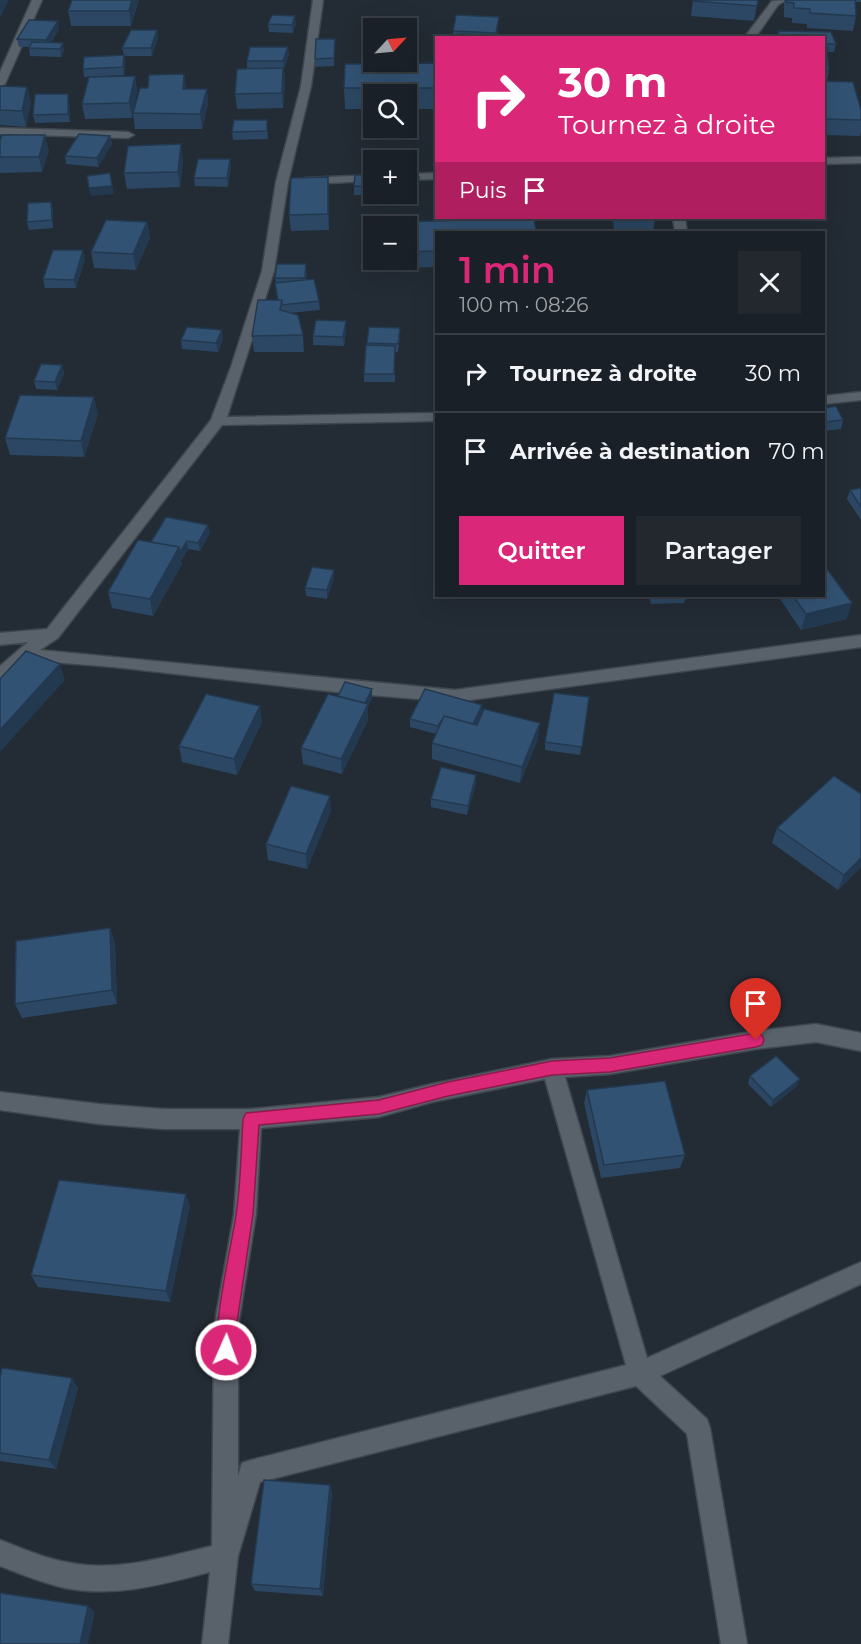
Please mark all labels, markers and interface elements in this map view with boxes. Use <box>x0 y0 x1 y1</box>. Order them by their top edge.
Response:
north arrow <box>363 18 417 72</box>
map controls <box>363 18 417 270</box>
text: 30 m <box>558 56 667 108</box>
icon: right <box>459 60 537 138</box>
button: search <box>363 84 417 138</box>
text: Tournez à droite <box>558 108 776 141</box>
button: + <box>363 150 417 204</box>
icon: arrive <box>518 174 551 207</box>
text: Puis <box>459 177 506 204</box>
button: − <box>363 216 417 270</box>
text: 1 min <box>459 248 556 292</box>
button: close <box>738 251 801 314</box>
text: 100 m · 08:26 <box>459 293 588 317</box>
icon: right <box>459 357 492 390</box>
text: Tournez à droite <box>510 360 697 387</box>
text: 30 m <box>745 360 801 387</box>
icon: arrive <box>459 435 492 468</box>
text: Arrivée à destination <box>510 438 750 465</box>
text: 70 m <box>768 438 825 465</box>
button: Quitter <box>459 516 624 585</box>
button: Partager <box>636 516 801 585</box>
pin <box>730 978 781 1040</box>
icon: arrive <box>739 987 772 1020</box>
position arrow <box>194 1318 258 1382</box>

